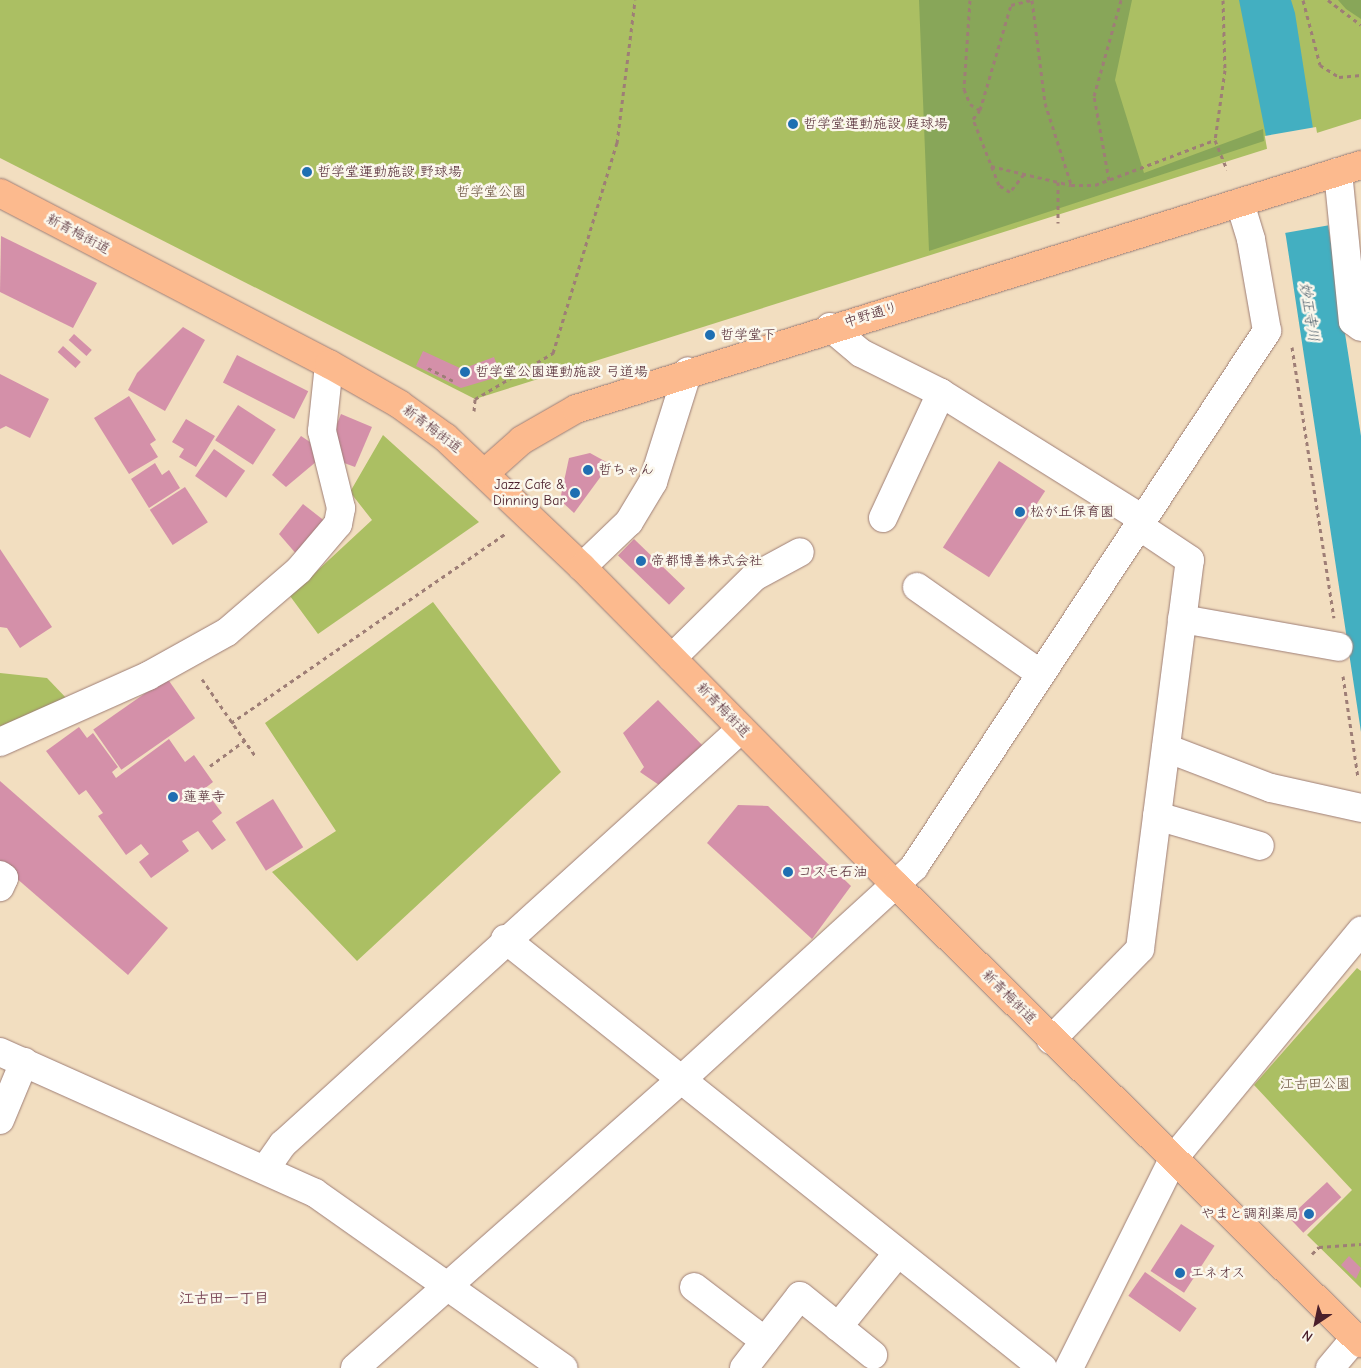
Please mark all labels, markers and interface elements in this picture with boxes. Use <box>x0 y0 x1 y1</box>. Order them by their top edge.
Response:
place label: 哲学堂運動施設 庭球場 <box>803 116 948 132</box>
marker: 哲学堂運動施設 庭球場 <box>787 118 799 130</box>
place label: 哲学堂運動施設 野球場 <box>317 164 462 180</box>
marker: 哲学堂運動施設 野球場 <box>301 166 313 178</box>
park label: 哲学堂公園 <box>456 184 526 200</box>
street label: 新青梅街道 <box>43 210 113 258</box>
water label: 妙正寺川 <box>1295 281 1323 343</box>
street label: 中野通り <box>842 299 900 331</box>
place label: 哲学堂下 <box>720 327 776 343</box>
marker: 哲学堂下 <box>704 329 716 341</box>
place label: 哲学堂公園運動施設 弓道場 <box>475 364 648 380</box>
marker: 哲学堂公園運動施設 弓道場 <box>459 366 471 378</box>
street label: 新青梅街道 <box>399 401 465 457</box>
place label: 哲ちゃん <box>598 462 654 478</box>
marker: 哲ちゃん <box>582 464 594 476</box>
place label: Jazz Cafe & Dinning Bar <box>493 477 565 510</box>
marker: Jazz Cafe & Dinning Bar <box>569 487 581 499</box>
place label: 松が丘保育園 <box>1030 504 1114 520</box>
marker: 松が丘保育園 <box>1014 506 1026 518</box>
place label: 帝都博善株式会社 <box>651 553 763 569</box>
marker: 帝都博善株式会社 <box>635 555 647 567</box>
street label: 新青梅街道 <box>693 679 753 741</box>
place label: 蓮華寺 <box>183 789 225 805</box>
marker: 蓮華寺 <box>167 791 179 803</box>
place label: コスモ石油 <box>798 864 868 880</box>
marker: コスモ石油 <box>782 866 794 878</box>
street label: 新青梅街道 <box>978 966 1040 1028</box>
park label: 江古田公園 <box>1280 1076 1350 1092</box>
place label: やまと調剤薬局 <box>1201 1206 1299 1222</box>
marker: やまと調剤薬局 <box>1303 1208 1315 1220</box>
place label: エネオス <box>1190 1265 1246 1281</box>
marker: エネオス <box>1174 1267 1186 1279</box>
district label: 江古田一丁目 <box>179 1290 269 1308</box>
north arrow <box>1291 1298 1341 1348</box>
text: N <box>1299 1326 1316 1345</box>

